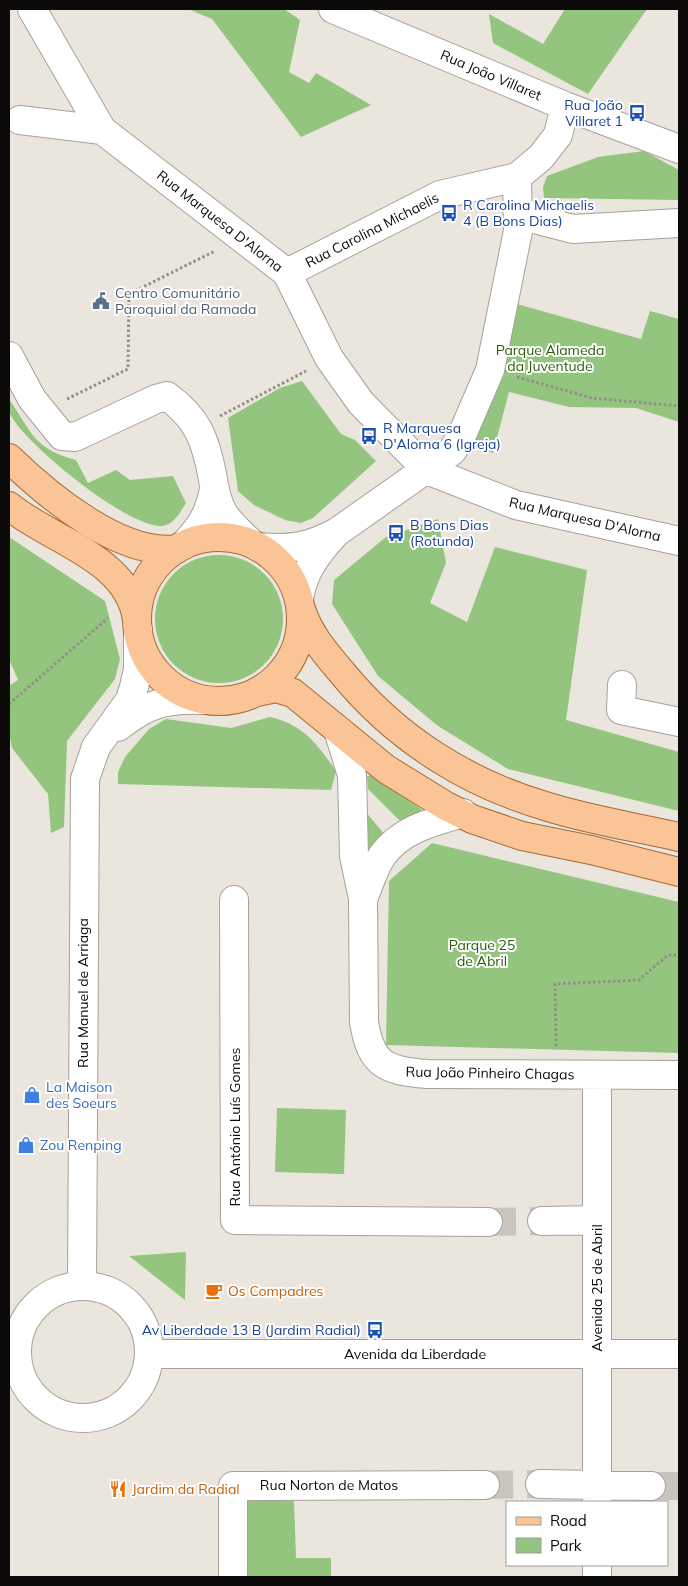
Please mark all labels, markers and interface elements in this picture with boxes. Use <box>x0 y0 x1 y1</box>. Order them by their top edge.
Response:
street label: Rua João Villaret <box>438 46 544 104</box>
place label: Rua João Villaret 1 <box>564 96 623 130</box>
bus stop icon: Rua João Villaret 1 <box>627 103 647 123</box>
street label: Rua Marquesa D'Alorna <box>153 166 287 276</box>
street label: Rua Carolina Michaelis <box>302 188 442 272</box>
place label: R Carolina Michaelis 4 (B Bons Dias) <box>463 196 594 230</box>
bus stop icon: R Carolina Michaelis 4 (B Bons Dias) <box>439 203 459 223</box>
place label: Centro Comunitário Paroquial da Ramada <box>115 284 256 318</box>
public building icon: Centro Comunitário Paroquial da Ramada <box>91 291 111 311</box>
park label: Parque Alameda da Juventude <box>496 341 604 375</box>
place label: R Marquesa D'Alorna 6 (Igreja) <box>383 419 501 453</box>
bus stop icon: R Marquesa D'Alorna 6 (Igreja) <box>359 426 379 446</box>
street label: Rua Marquesa D'Alorna <box>507 493 663 545</box>
place label: B Bons Dias (Rotunda) <box>410 516 489 550</box>
bus stop icon: B Bons Dias (Rotunda) <box>386 523 406 543</box>
street label: Rua Manuel de Arriaga <box>74 918 92 1068</box>
park label: Parque 25 de Abril <box>449 936 515 970</box>
street label: Rua António Luís Gomes <box>226 1047 244 1206</box>
street label: Rua João Pinheiro Chagas <box>405 1063 575 1083</box>
place label: La Maison des Soeurs <box>46 1078 117 1112</box>
shop icon: La Maison des Soeurs <box>22 1085 42 1105</box>
shop icon: Zou Renping <box>16 1135 36 1155</box>
place label: Zou Renping <box>40 1136 122 1154</box>
street label: Avenida 25 de Abril <box>588 1224 606 1352</box>
cafe icon: Os Compadres <box>204 1281 224 1301</box>
place label: Os Compadres <box>228 1282 324 1300</box>
bus stop icon: Av Liberdade 13 B (Jardim Radial) <box>365 1320 385 1340</box>
place label: Av Liberdade 13 B (Jardim Radial) <box>142 1321 361 1339</box>
street label: Avenida da Liberdade <box>344 1345 486 1363</box>
street label: Rua Norton de Matos <box>260 1476 398 1494</box>
restaurant icon: Jardim da Radial <box>108 1479 128 1499</box>
place label: Jardim da Radial <box>132 1480 240 1498</box>
legend <box>506 1501 668 1566</box>
text: Road <box>550 1511 587 1530</box>
text: Park <box>550 1536 582 1555</box>

